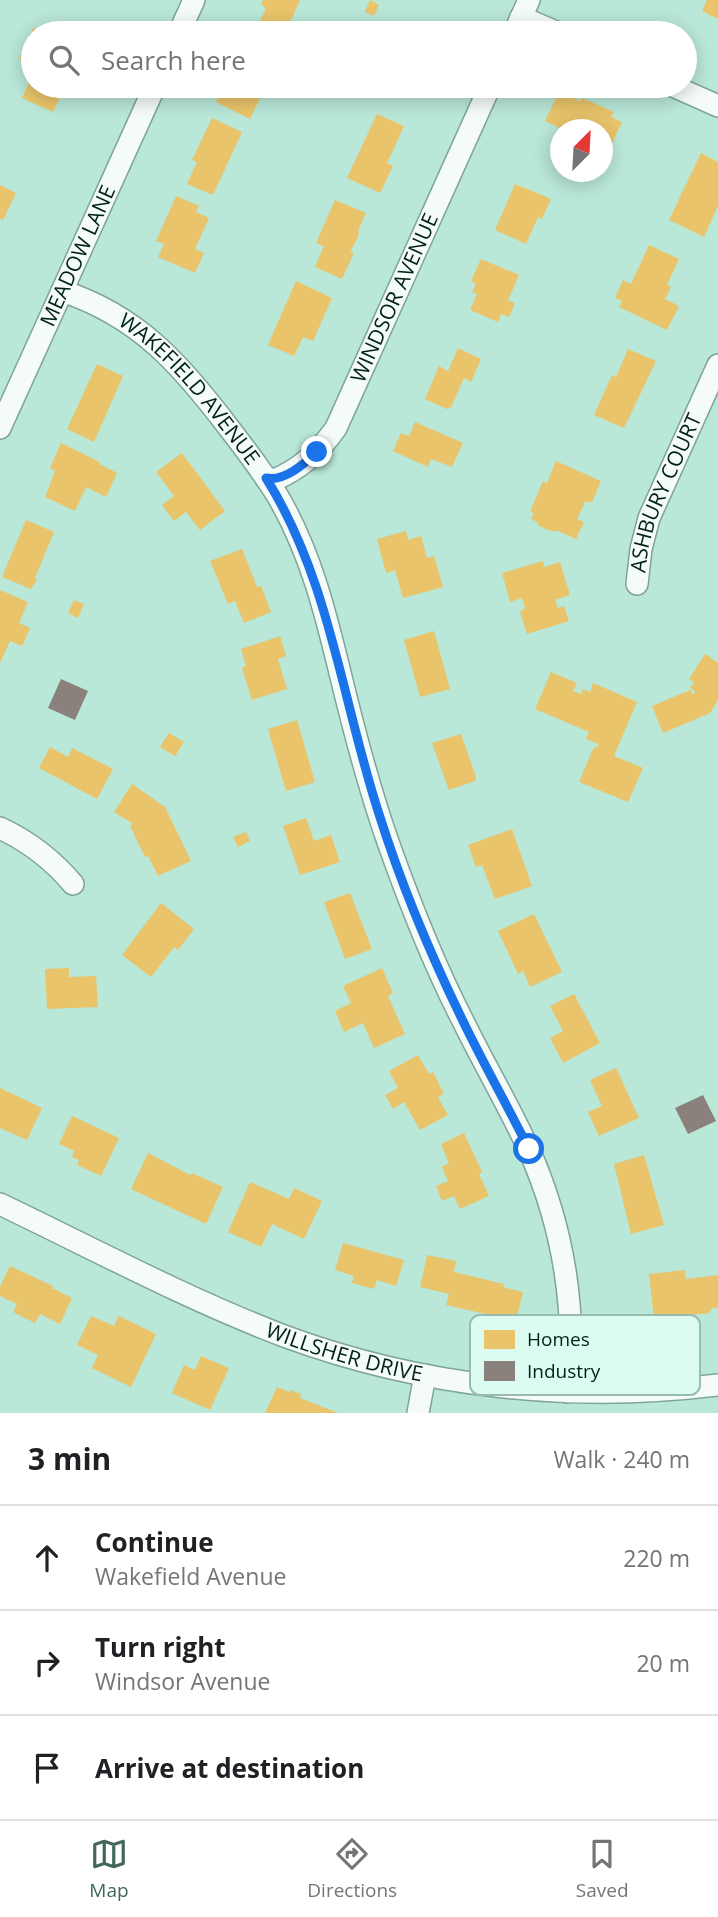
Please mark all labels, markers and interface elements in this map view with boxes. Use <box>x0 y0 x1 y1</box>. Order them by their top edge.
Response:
search box <box>21 21 697 98</box>
icon: search <box>45 41 83 79</box>
text: Search here <box>101 42 246 78</box>
north arrow <box>550 119 613 182</box>
street label: MEADOW LANE <box>33 180 121 330</box>
street label: WINDSOR AVENUE <box>343 208 444 387</box>
street label: WAKEFIELD AVENUE <box>114 306 267 470</box>
street label: ASHBURY COURT <box>623 408 708 574</box>
route end <box>301 436 332 467</box>
route start <box>513 1133 544 1164</box>
street label: WILLSHER DRIVE <box>262 1315 426 1388</box>
legend <box>470 1315 700 1395</box>
text: Homes <box>527 1326 590 1352</box>
text: Industry <box>527 1358 601 1384</box>
text: 3 min <box>28 1438 111 1479</box>
text: Walk · 240 m <box>553 1443 690 1475</box>
text: Continue <box>95 1524 214 1560</box>
icon: ahead <box>28 1539 66 1577</box>
text: 220 m <box>623 1542 690 1574</box>
text: Wakefield Avenue <box>95 1560 286 1592</box>
text: Turn right <box>95 1629 226 1665</box>
icon: right <box>28 1644 66 1682</box>
text: 20 m <box>636 1647 690 1679</box>
text: Windsor Avenue <box>95 1665 270 1697</box>
icon: arrive <box>28 1749 66 1787</box>
text: Arrive at destination <box>95 1750 364 1786</box>
tab: Map <box>89 1835 129 1903</box>
tab: Directions <box>307 1835 397 1903</box>
tab: Saved <box>576 1835 629 1903</box>

